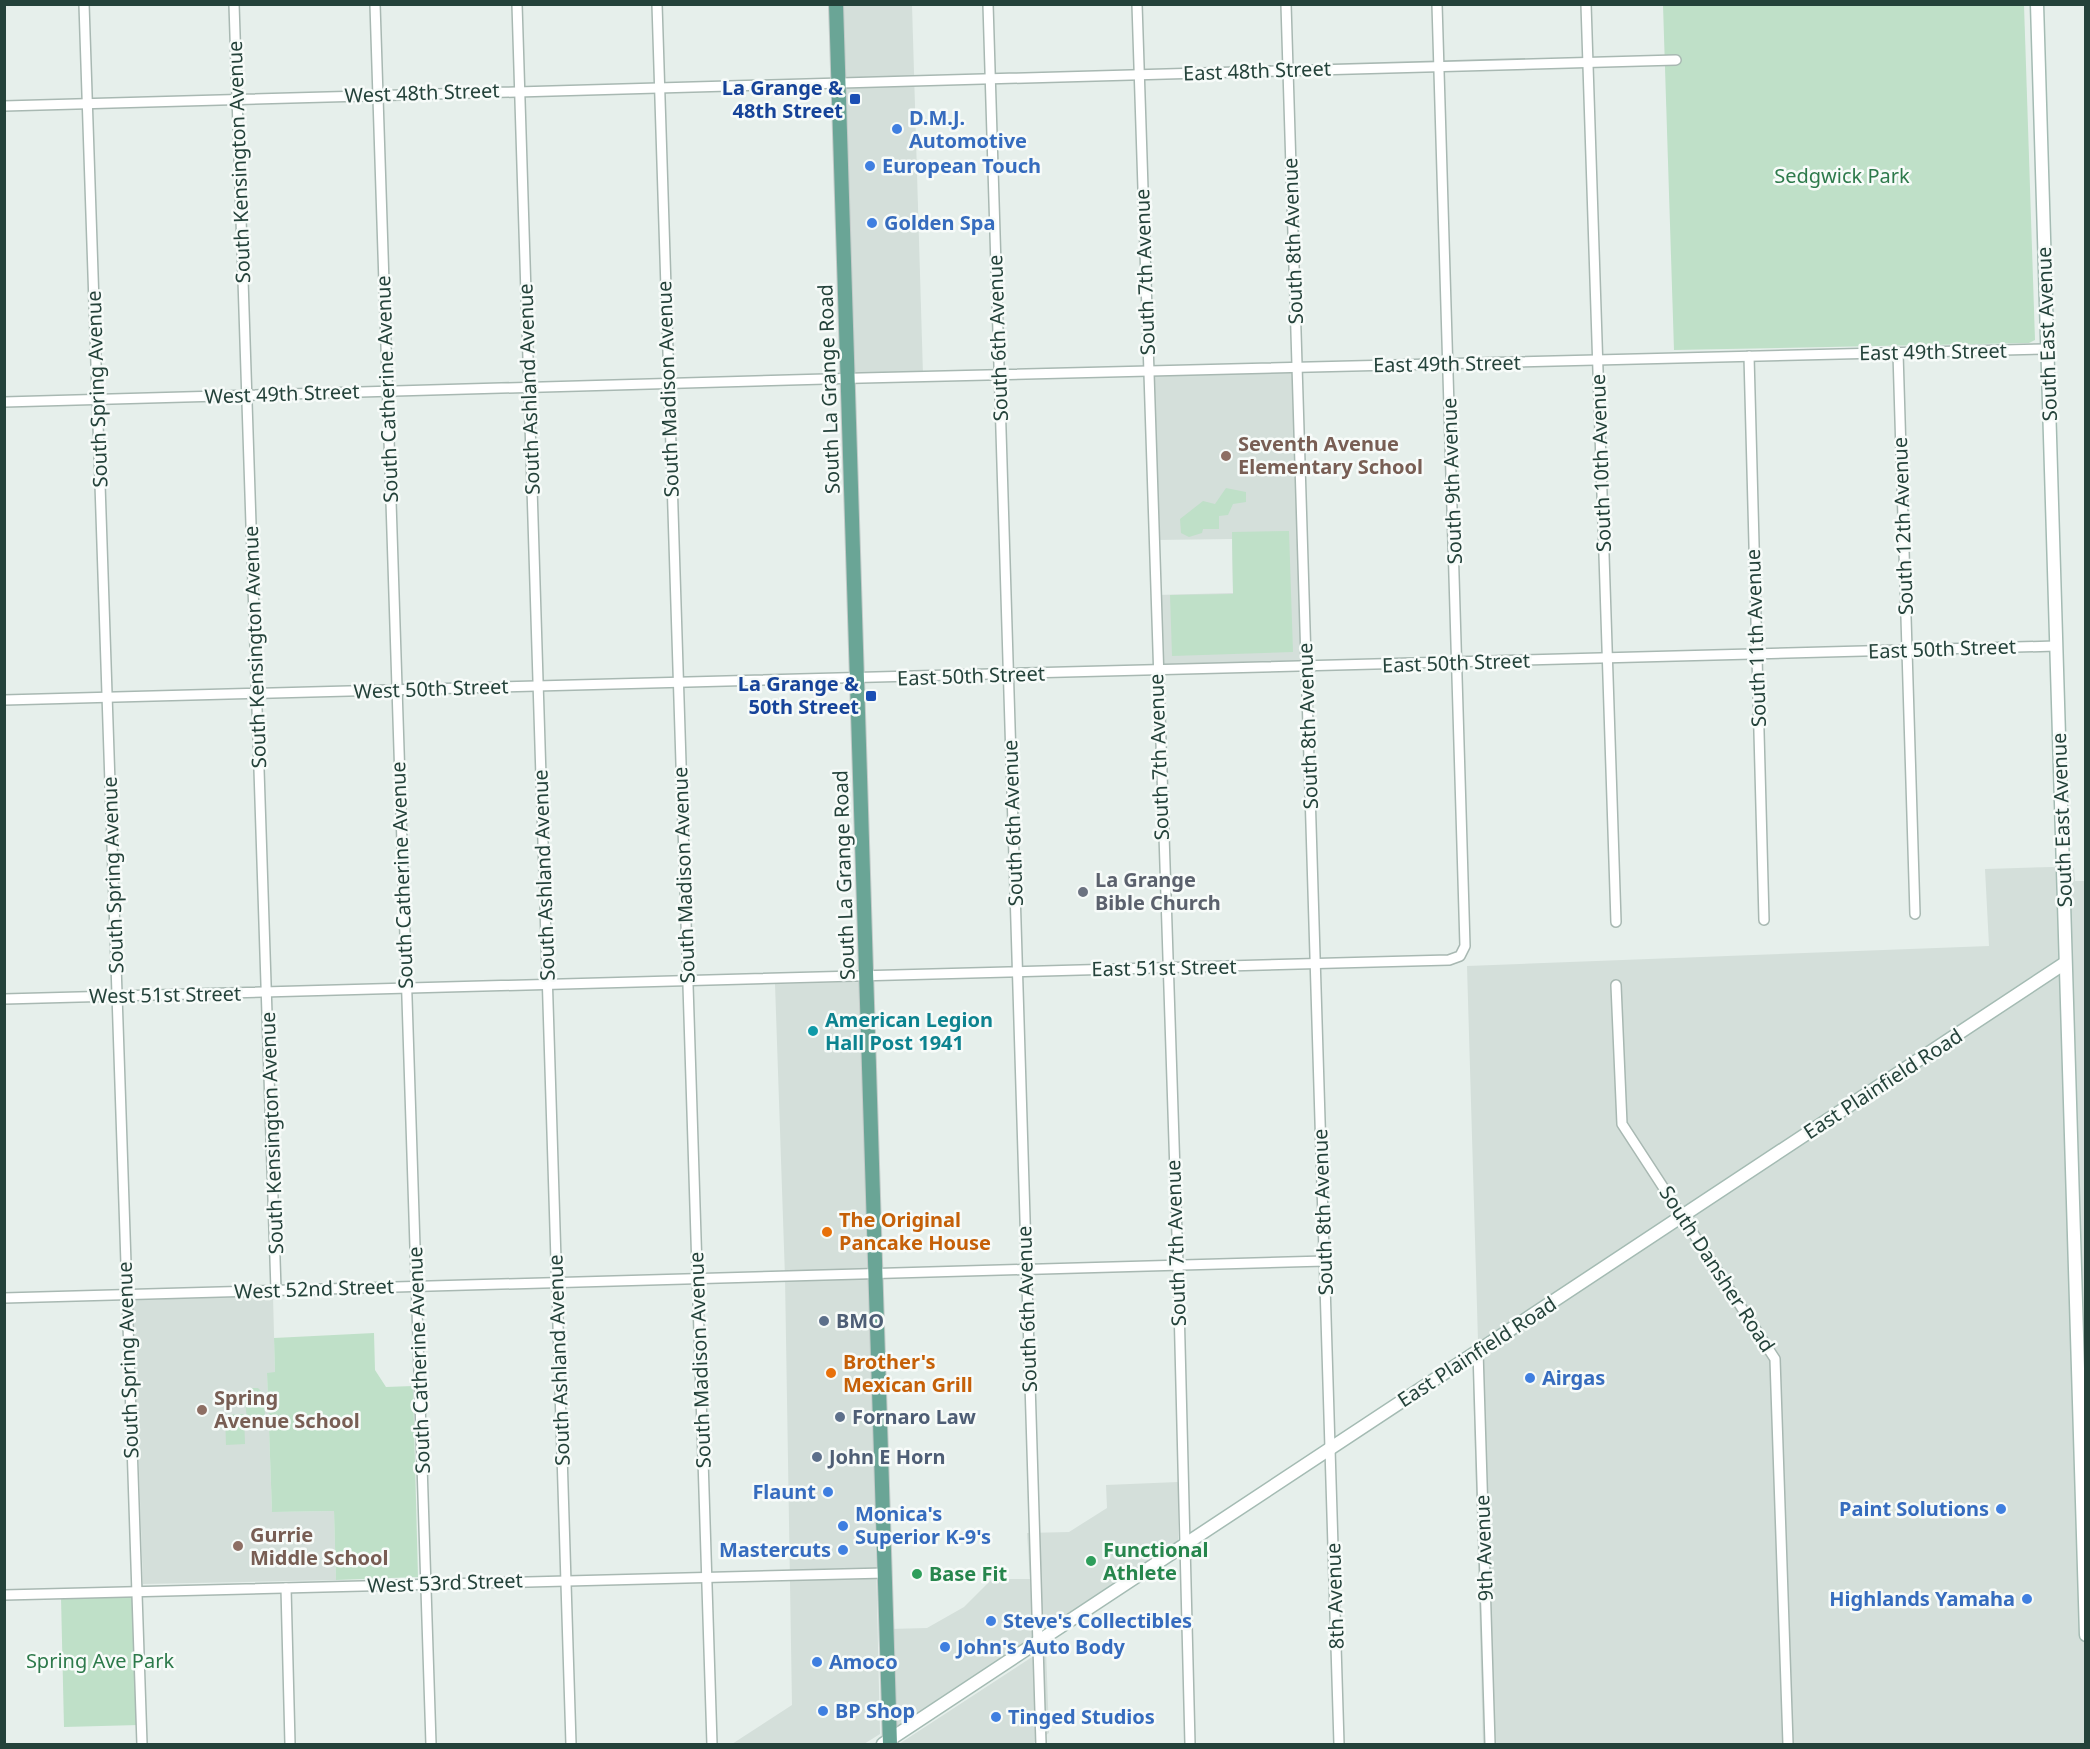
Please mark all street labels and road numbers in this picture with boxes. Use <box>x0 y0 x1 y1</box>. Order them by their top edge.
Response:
street label: South Kensington Avenue <box>221 40 256 284</box>
street label: East 48th Street <box>1183 54 1331 87</box>
street label: West 48th Street <box>344 76 500 109</box>
street label: South 8th Avenue <box>1276 157 1309 325</box>
street label: South 7th Avenue <box>1128 188 1161 356</box>
street label: South East Avenue <box>2030 246 2063 422</box>
street label: South 6th Avenue <box>981 254 1014 422</box>
street label: South Catherine Avenue <box>369 275 404 503</box>
street label: South Madison Avenue <box>650 280 685 498</box>
street label: South Ashland Avenue <box>511 283 546 495</box>
street label: South La Grange Road <box>811 284 846 494</box>
street label: South Spring Avenue <box>80 290 113 488</box>
street label: East 49th Street <box>1859 337 2007 366</box>
street label: East 49th Street <box>1373 349 1521 378</box>
street label: South 10th Avenue <box>1584 374 1617 552</box>
street label: West 49th Street <box>204 377 360 410</box>
street label: South 9th Avenue <box>1435 397 1468 565</box>
street label: South 12th Avenue <box>1886 437 1919 615</box>
street label: South Kensington Avenue <box>237 525 272 769</box>
street label: South 11th Avenue <box>1739 549 1772 727</box>
street label: East 50th Street <box>1868 632 2016 665</box>
street label: South 8th Avenue <box>1291 642 1324 810</box>
street label: East 50th Street <box>1382 646 1530 679</box>
street label: East 50th Street <box>897 659 1045 692</box>
street label: West 50th Street <box>353 672 509 705</box>
street label: South 7th Avenue <box>1142 673 1175 841</box>
street label: South East Avenue <box>2045 732 2078 908</box>
street label: South 6th Avenue <box>996 739 1029 907</box>
street label: South Catherine Avenue <box>384 761 419 989</box>
street label: South Madison Avenue <box>666 766 701 984</box>
street label: South Ashland Avenue <box>526 769 561 981</box>
street label: South La Grange Road <box>826 770 861 980</box>
street label: South Spring Avenue <box>96 776 129 974</box>
street label: East 51st Street <box>1091 953 1237 982</box>
street label: West 51st Street <box>89 980 241 1009</box>
street label: South Kensington Avenue <box>254 1011 289 1255</box>
street label: East Plainfield Road <box>1798 1022 1967 1145</box>
street label: South 8th Avenue <box>1306 1128 1339 1296</box>
street label: South 7th Avenue <box>1159 1159 1192 1327</box>
street label: South Dansher Road <box>1654 1180 1781 1357</box>
street label: South 6th Avenue <box>1010 1225 1043 1393</box>
street label: South Catherine Avenue <box>401 1246 436 1474</box>
street label: South Madison Avenue <box>682 1251 717 1469</box>
street label: South Ashland Avenue <box>541 1254 576 1466</box>
street label: South Spring Avenue <box>111 1261 144 1459</box>
street label: West 52nd Street <box>234 1272 394 1305</box>
street label: East Plainfield Road <box>1392 1290 1561 1413</box>
street label: 9th Avenue <box>1468 1494 1499 1602</box>
street label: 8th Avenue <box>1319 1542 1350 1650</box>
street label: West 53rd Street <box>367 1566 523 1599</box>

